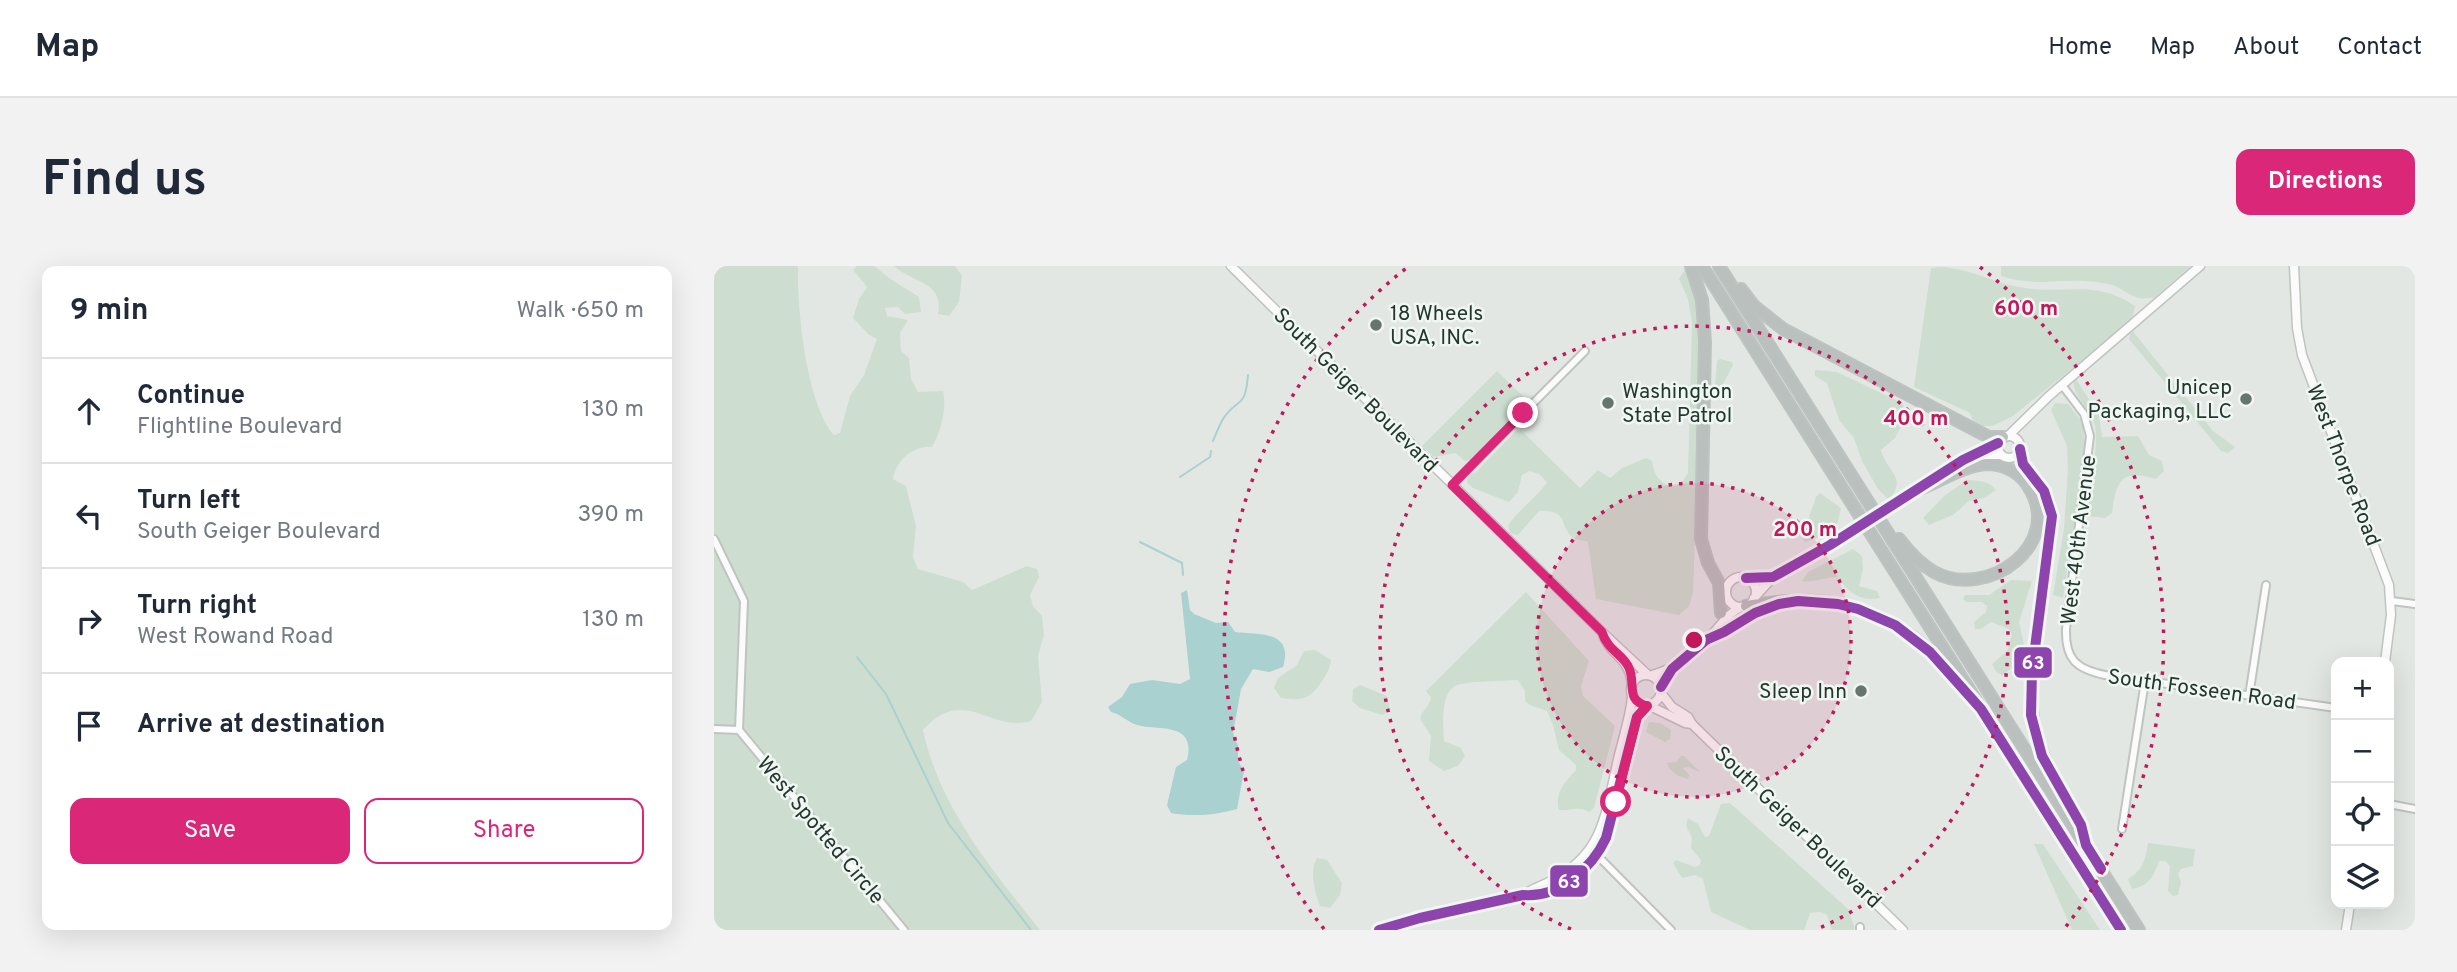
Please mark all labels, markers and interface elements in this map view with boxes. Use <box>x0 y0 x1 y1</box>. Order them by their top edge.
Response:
text: Map <box>35 27 99 69</box>
text: Home <box>2048 33 2112 63</box>
text: Map <box>2150 33 2195 63</box>
text: About <box>2233 33 2299 63</box>
text: Contact <box>2337 33 2422 63</box>
button: Directions <box>2236 149 2415 215</box>
text: Find us <box>42 151 207 213</box>
text: 9 min <box>70 293 148 330</box>
text: 600 m <box>1994 296 2058 323</box>
text: Walk · 650 m <box>516 297 644 326</box>
place label: 18 Wheels USA, INC. <box>1390 301 1483 352</box>
street label: South Geiger Boulevard <box>1267 303 1443 479</box>
marker: 18 Wheels USA, INC. <box>1368 317 1384 333</box>
place label: Unicep Packaging, LLC <box>2087 375 2232 426</box>
place label: Washington State Patrol <box>1622 379 1732 430</box>
text: Continue <box>137 380 245 413</box>
street label: West Thorpe Road <box>2299 381 2386 550</box>
marker: Unicep Packaging, LLC <box>2238 391 2254 407</box>
icon: ahead <box>70 392 108 430</box>
marker: Washington State Patrol <box>1600 395 1616 411</box>
text: 130 m <box>582 396 644 425</box>
route end <box>1507 397 1538 428</box>
text: 400 m <box>1884 406 1948 433</box>
text: Flightline Boulevard <box>137 413 343 442</box>
street label: West 40th Avenue <box>2056 454 2103 627</box>
text: Turn left <box>137 485 241 518</box>
icon: left <box>70 497 108 535</box>
text: 390 m <box>577 501 644 530</box>
text: 200 m <box>1773 517 1837 544</box>
text: South Geiger Boulevard <box>137 518 381 547</box>
text: Turn right <box>137 590 257 623</box>
icon: right <box>70 602 108 640</box>
text: 130 m <box>582 606 644 635</box>
text: West Rowand Road <box>137 623 333 652</box>
centre of rings <box>1682 628 1706 652</box>
line badge: 63 <box>2013 646 2053 679</box>
text: 63 <box>2021 652 2045 676</box>
map controls <box>2331 657 2394 909</box>
button: + <box>2331 657 2394 720</box>
street label: South Fosseen Road <box>2106 664 2298 717</box>
place label: Sleep Inn <box>1759 679 1847 706</box>
marker: Sleep Inn <box>1853 683 1869 699</box>
icon: arrive <box>70 707 108 745</box>
text: Arrive at destination <box>137 709 385 742</box>
button: − <box>2331 720 2394 783</box>
street label: South Geiger Boulevard <box>1708 741 1886 915</box>
street label: West Spotted Circle <box>750 752 890 910</box>
button: locate <box>2331 783 2394 846</box>
route start <box>1600 786 1631 817</box>
button: Save <box>70 798 350 864</box>
button: Share <box>364 798 644 864</box>
button: layers <box>2331 846 2394 909</box>
line badge: 63 <box>1549 864 1589 898</box>
text: 63 <box>1557 871 1581 895</box>

